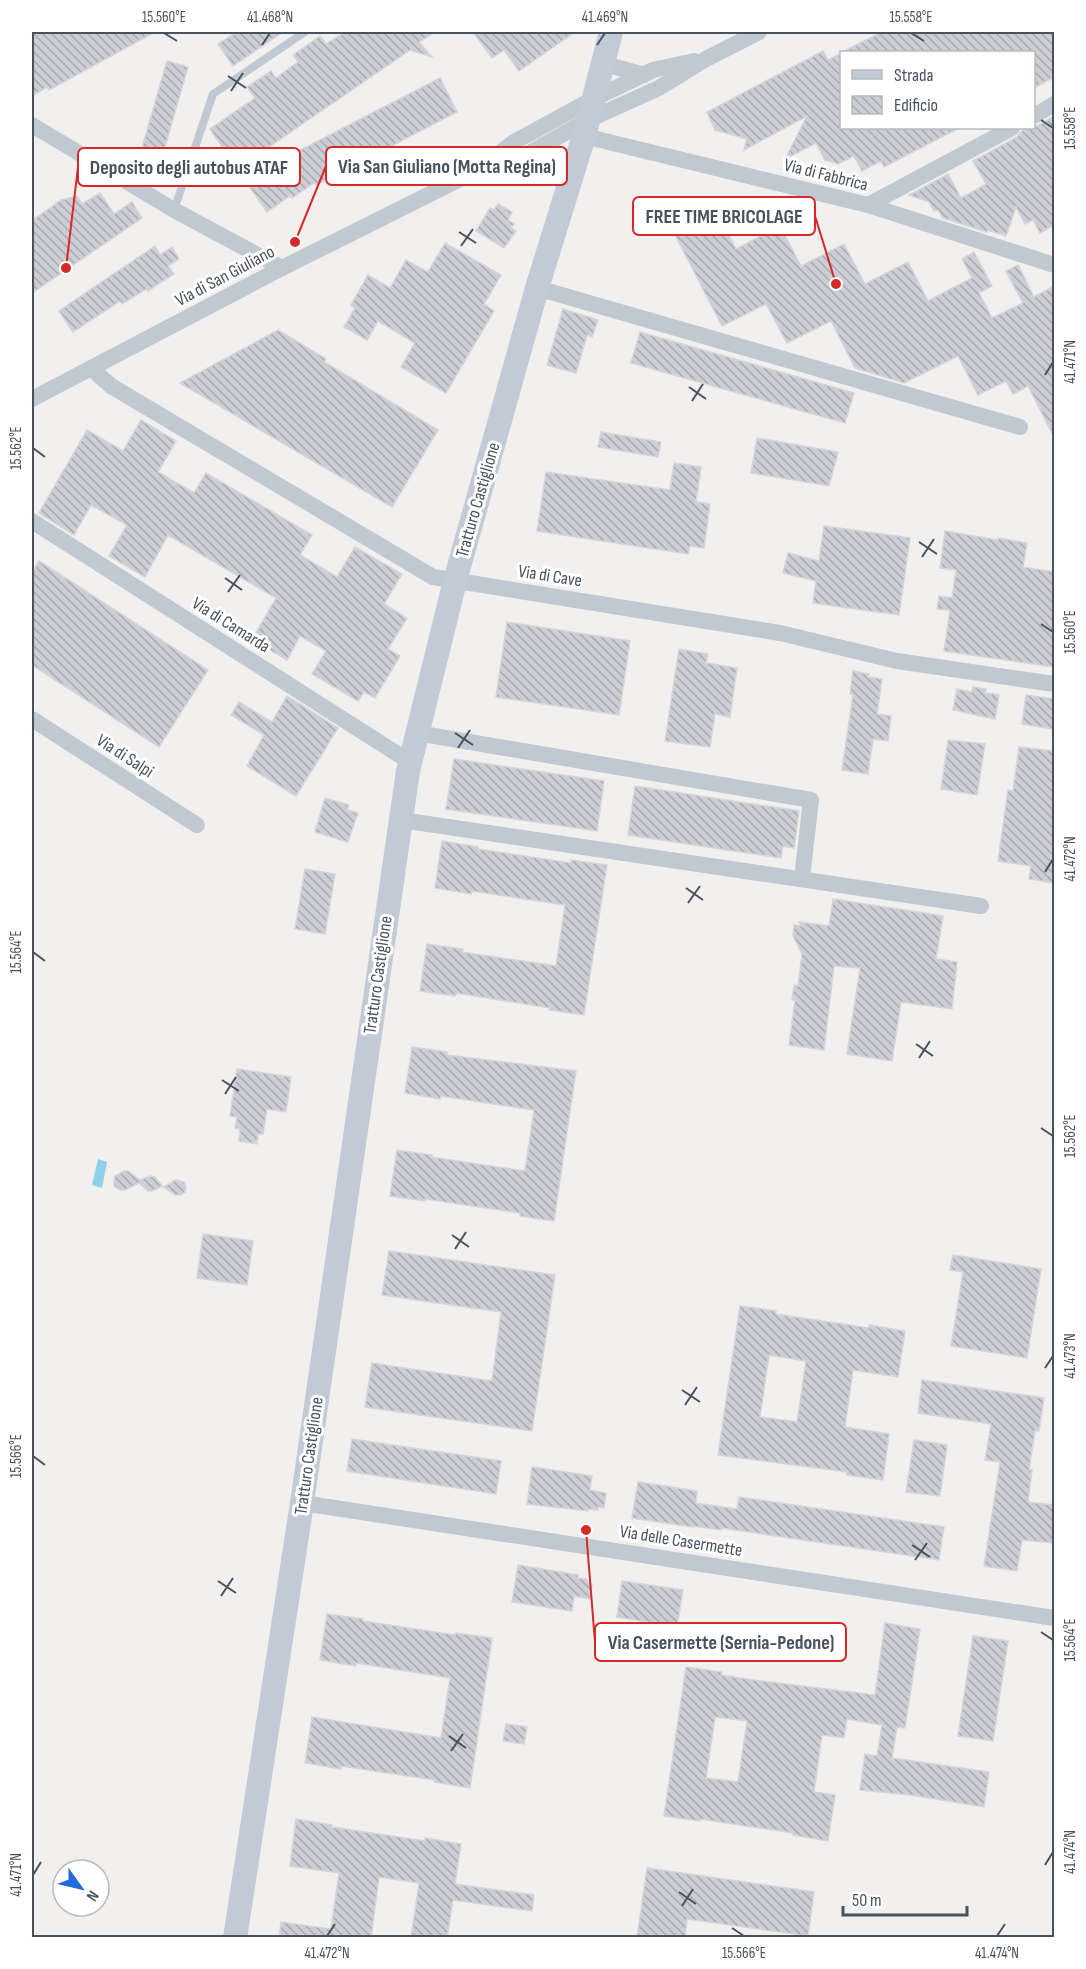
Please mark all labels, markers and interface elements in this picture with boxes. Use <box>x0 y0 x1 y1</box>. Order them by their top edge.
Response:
text: 15.560°E <box>142 8 186 27</box>
text: 41.468°N <box>247 8 293 27</box>
text: 41.469°N <box>582 8 628 27</box>
text: 15.558°E <box>889 8 933 27</box>
legend <box>840 51 1035 129</box>
text: Strada <box>894 65 934 86</box>
text: Edificio <box>894 95 938 116</box>
text: 15.558°E <box>1061 106 1080 150</box>
callout: Via San Giuliano (Motta Regina) <box>326 147 567 185</box>
callout: Deposito degli autobus ATAF <box>78 148 300 186</box>
street label: Via di Fabbrica <box>782 154 870 196</box>
text: Via San Giuliano (Motta Regina) <box>338 155 556 179</box>
text: Deposito degli autobus ATAF <box>90 156 288 180</box>
callout: FREE TIME BRICOLAGE <box>633 197 815 235</box>
text: FREE TIME BRICOLAGE <box>645 205 803 229</box>
street label: Via di San Giuliano <box>172 241 278 311</box>
text: 41.471°N <box>1061 340 1080 384</box>
text: 15.562°E <box>7 426 26 470</box>
street label: Tratturo Castiglione <box>452 440 504 560</box>
street label: Via di Cave <box>517 561 583 591</box>
street label: Via di Camarda <box>188 593 274 657</box>
text: 15.560°E <box>1061 610 1080 654</box>
street label: Via di Salpi <box>93 730 157 782</box>
text: 41.472°N <box>1061 836 1080 882</box>
street label: Tratturo Castiglione <box>359 915 397 1035</box>
text: 15.564°E <box>7 930 26 974</box>
text: 15.562°E <box>1061 1114 1080 1158</box>
text: 41.473°N <box>1061 1333 1080 1379</box>
street label: Tratturo Castiglione <box>290 1396 328 1516</box>
text: 15.566°E <box>7 1434 26 1478</box>
street label: Via delle Casermette <box>618 1521 744 1561</box>
text: 15.564°E <box>1061 1618 1080 1662</box>
callout: Via Casermette (Sernia-Pedone) <box>595 1623 846 1661</box>
text: Via Casermette (Sernia-Pedone) <box>608 1631 834 1655</box>
text: 41.474°N <box>1061 1830 1080 1874</box>
text: 41.471°N <box>7 1853 26 1897</box>
north arrow <box>51 1858 111 1918</box>
scale bar <box>843 1879 968 1917</box>
text: N <box>82 1887 102 1904</box>
text: 50 m <box>852 1890 882 1911</box>
text: 41.472°N <box>304 1944 350 1963</box>
text: 15.566°E <box>722 1944 766 1963</box>
text: 41.474°N <box>975 1944 1019 1963</box>

